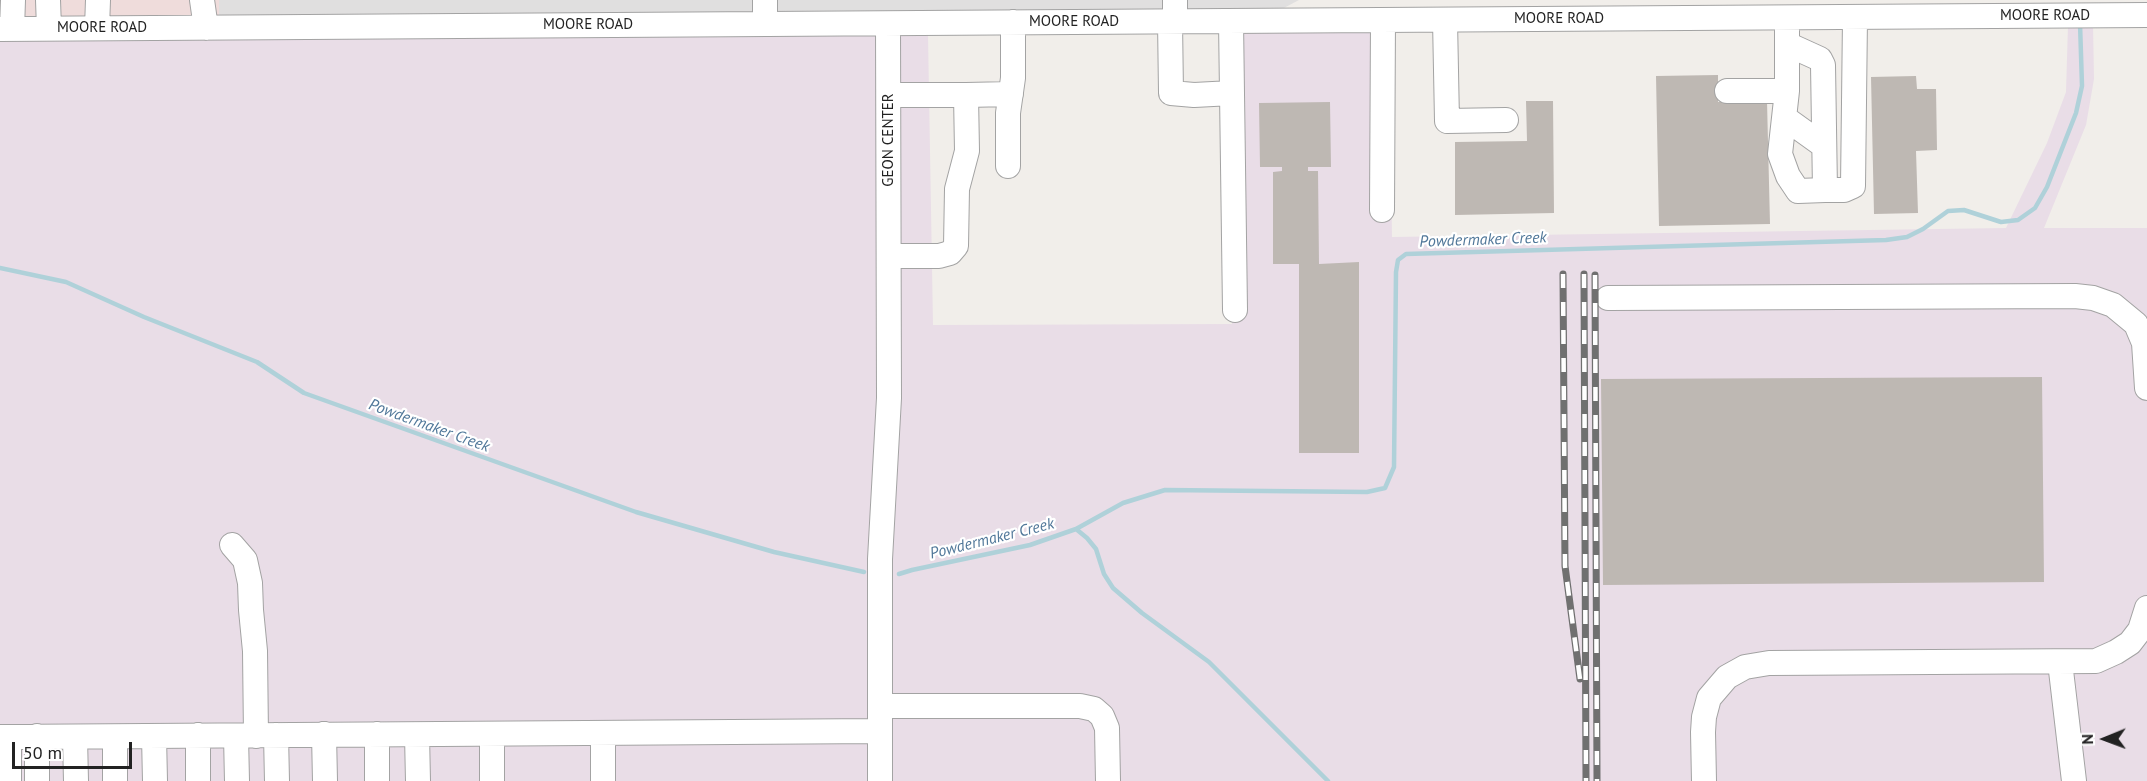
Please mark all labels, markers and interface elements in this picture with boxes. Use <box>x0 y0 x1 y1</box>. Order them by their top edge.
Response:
street label: MOORE ROAD <box>2000 7 2090 25</box>
street label: MOORE ROAD <box>1514 10 1604 28</box>
street label: MOORE ROAD <box>1029 13 1119 31</box>
street label: MOORE ROAD <box>543 16 633 34</box>
street label: MOORE ROAD <box>57 19 147 37</box>
street label: GEON CENTER <box>880 93 898 187</box>
water label: Powdermaker Creek <box>1419 228 1547 252</box>
water label: Powdermaker Creek <box>366 395 492 457</box>
water label: Powdermaker Creek <box>928 514 1056 564</box>
north arrow <box>2075 709 2135 769</box>
scale bar <box>15 730 135 768</box>
text: N <box>2077 734 2097 745</box>
text: 50 m <box>23 741 62 764</box>

